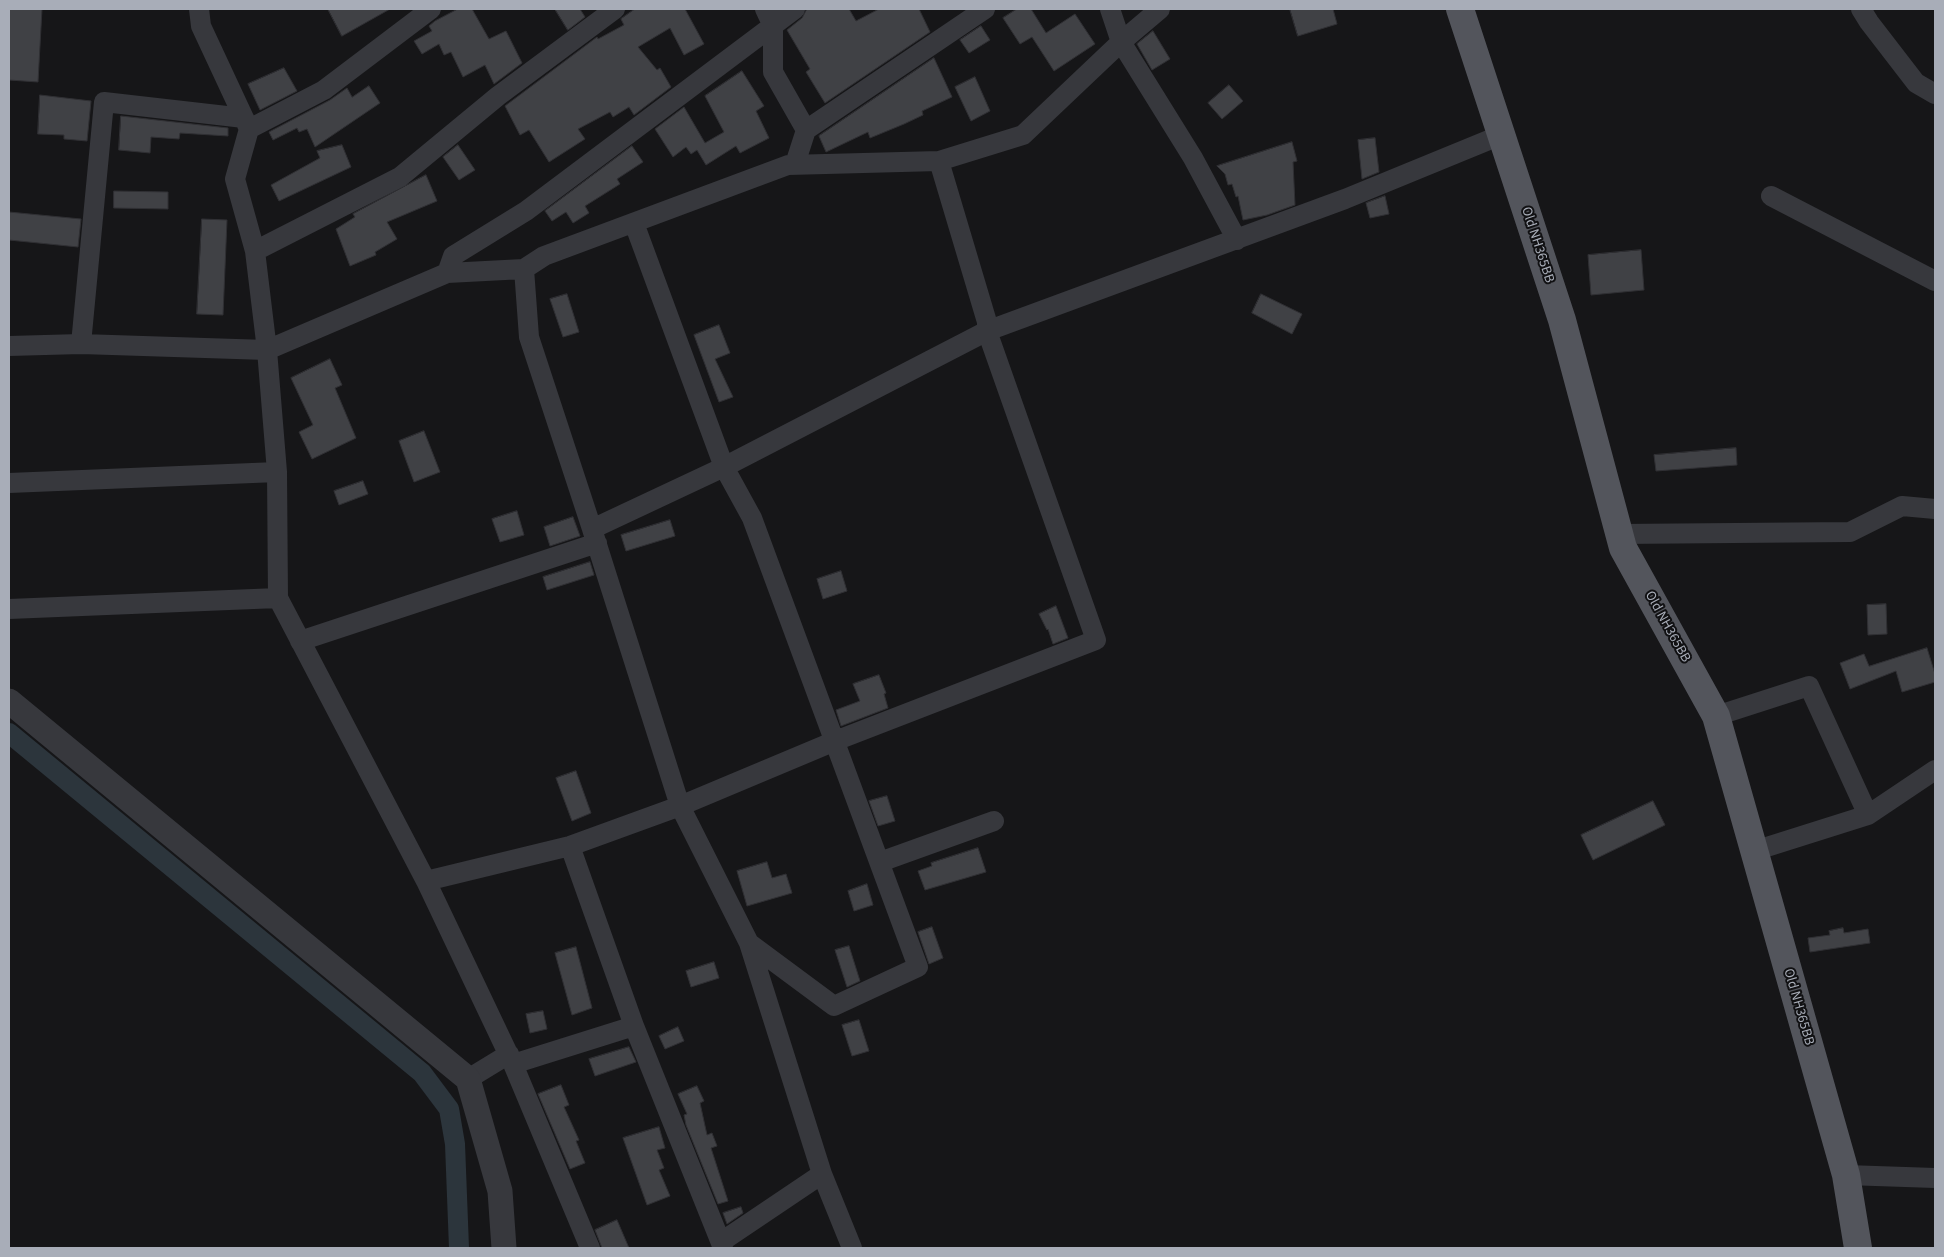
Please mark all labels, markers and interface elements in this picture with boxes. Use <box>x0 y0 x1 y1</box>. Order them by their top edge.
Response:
street label: Old NH365BB <box>1517 205 1557 285</box>
street label: Old NH365BB <box>1641 588 1693 666</box>
street label: Old NH365BB <box>1779 967 1817 1047</box>

